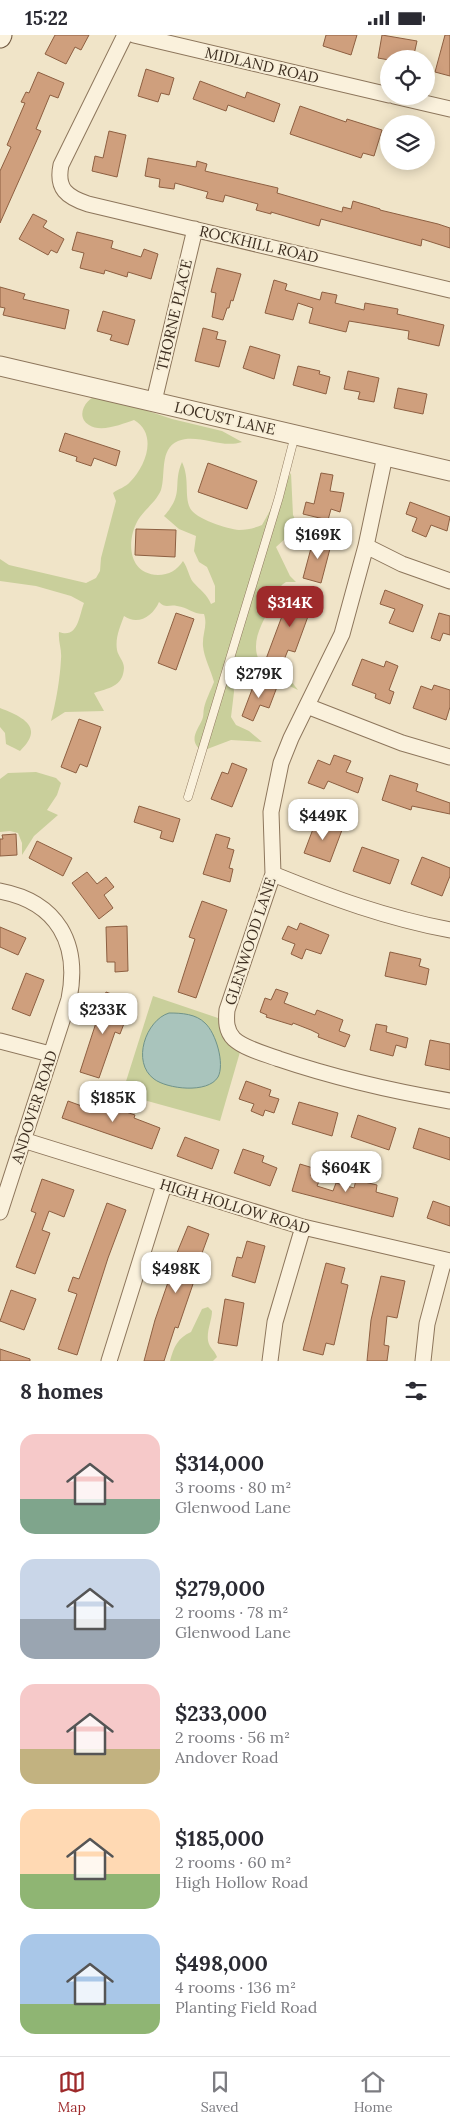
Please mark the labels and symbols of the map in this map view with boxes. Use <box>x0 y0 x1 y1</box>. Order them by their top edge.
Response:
street label: MIDLAND ROAD <box>203 43 321 87</box>
street label: ROCKHILL ROAD <box>198 221 320 267</box>
street label: THORNE PLACE <box>152 257 196 373</box>
street label: LOCUST LANE <box>173 397 277 439</box>
pin: $169K <box>283 517 353 560</box>
pin: $314K <box>255 585 325 628</box>
pin: $279K <box>224 657 294 699</box>
pin: $449K <box>288 799 358 841</box>
street label: GLENWOOD LANE <box>220 875 280 1007</box>
pin: $233K <box>68 993 138 1035</box>
street label: ANDOVER ROAD <box>6 1048 61 1167</box>
pin: $185K <box>78 1081 148 1123</box>
pin: $604K <box>311 1151 381 1193</box>
street label: HIGH HOLLOW ROAD <box>157 1174 313 1238</box>
pin: $498K <box>141 1251 211 1294</box>

